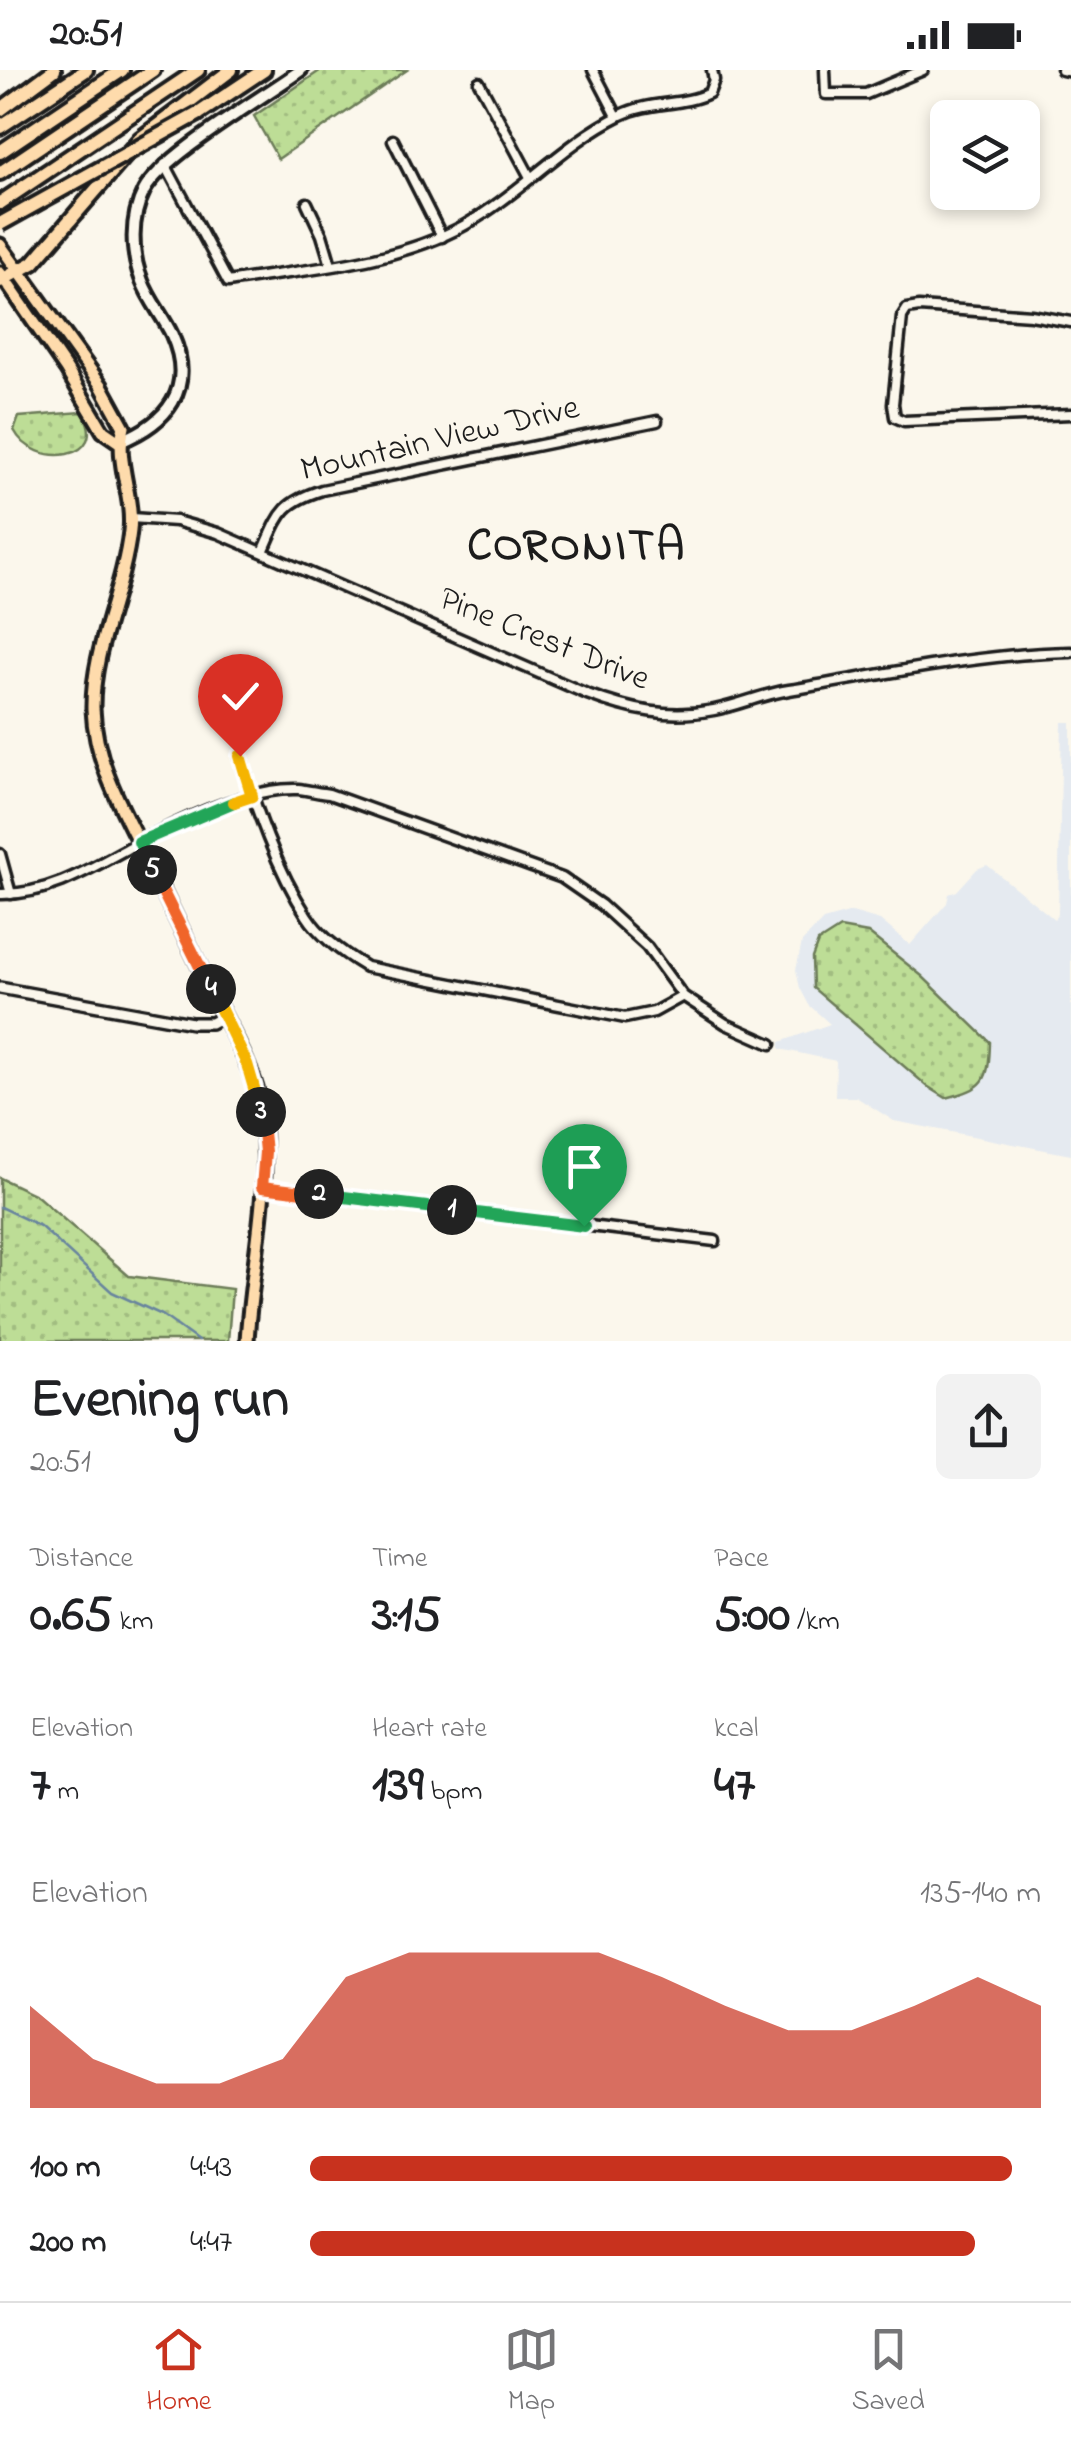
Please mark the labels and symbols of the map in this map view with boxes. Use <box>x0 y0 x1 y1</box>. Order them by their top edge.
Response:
street label: Mountain View Drive <box>296 383 585 497</box>
district label: CORONITA <box>467 515 687 581</box>
street label: Pine Crest Drive <box>431 575 657 706</box>
pin <box>198 654 283 757</box>
pin: 5 <box>127 845 177 895</box>
pin: 4 <box>186 964 236 1014</box>
pin: 3 <box>236 1087 286 1137</box>
pin <box>542 1124 627 1227</box>
pin: 2 <box>294 1169 344 1219</box>
pin: 1 <box>427 1185 477 1235</box>

